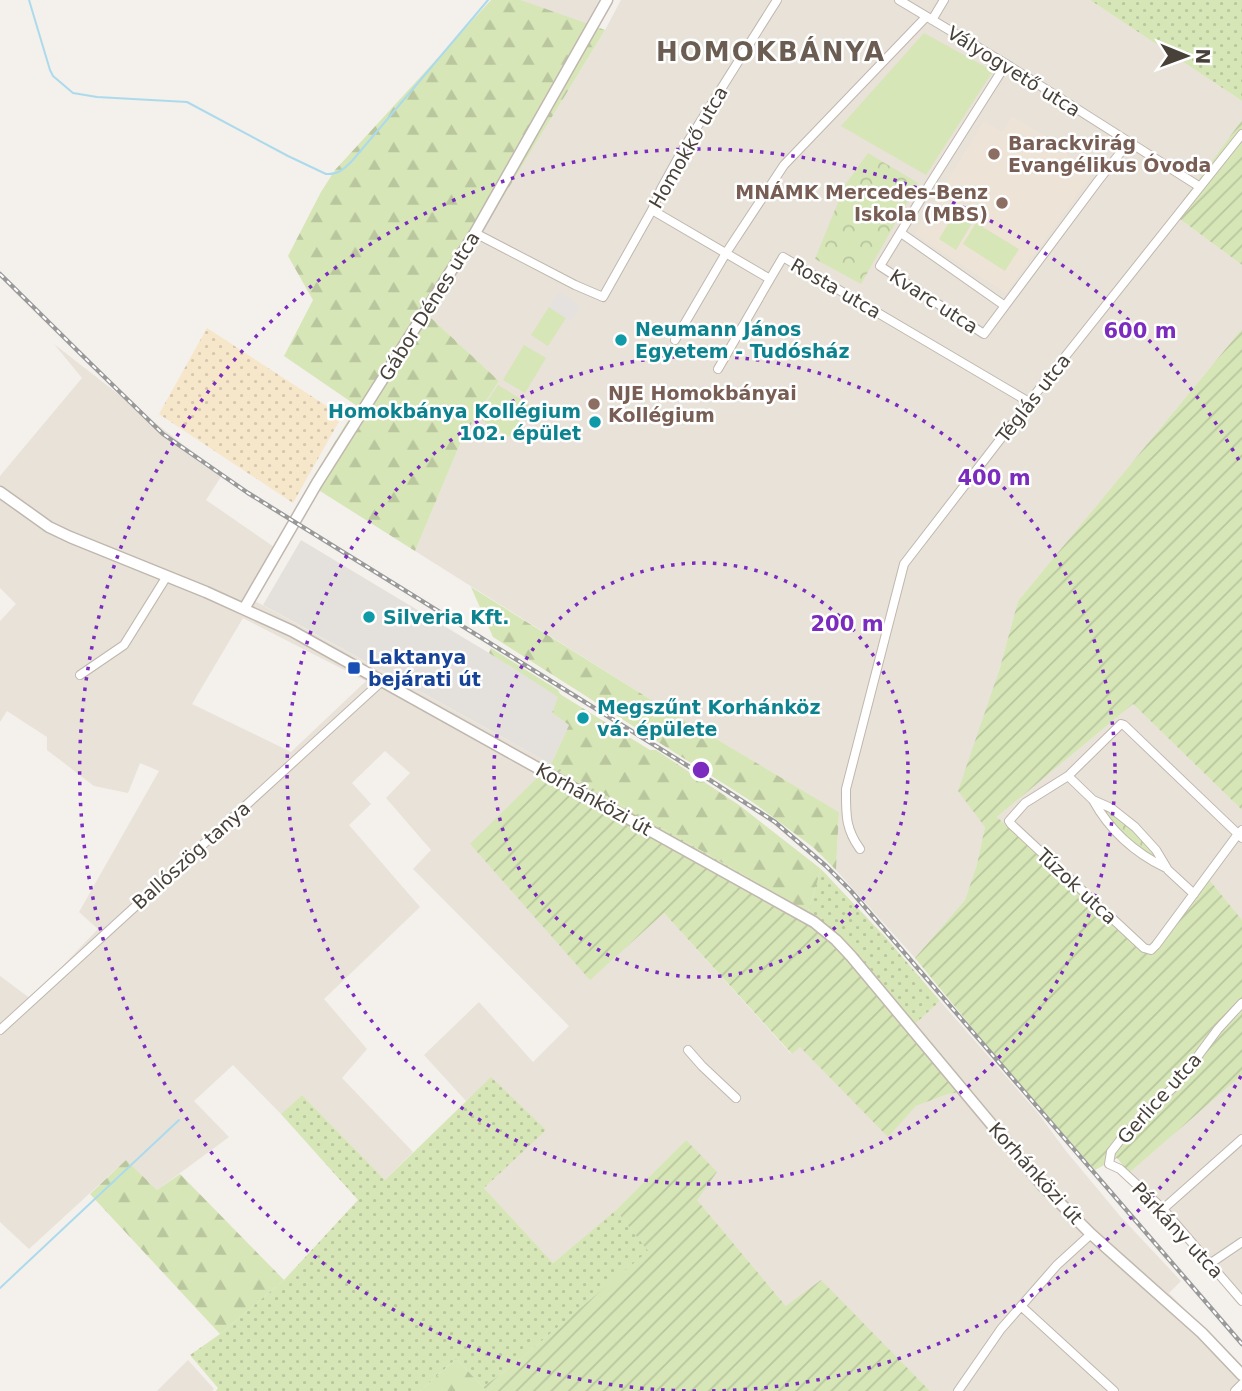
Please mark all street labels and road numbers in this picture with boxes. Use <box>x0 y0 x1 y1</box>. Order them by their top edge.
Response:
street label: Vályogvető utca <box>943 21 1085 121</box>
street label: Homokkő utca <box>644 82 732 212</box>
street label: Gábor Dénes utca <box>374 227 484 385</box>
street label: Rosta utca <box>787 253 885 323</box>
street label: Kvarc utca <box>886 264 982 338</box>
street label: Téglás utca <box>991 349 1074 448</box>
street label: Korhánközi út <box>532 758 656 840</box>
street label: Ballószög tanya <box>128 796 254 914</box>
street label: Túzok utca <box>1032 843 1121 928</box>
street label: Gerlice utca <box>1113 1048 1205 1148</box>
street label: Korhánközi út <box>985 1118 1087 1228</box>
street label: Párkány utca <box>1128 1177 1228 1283</box>

